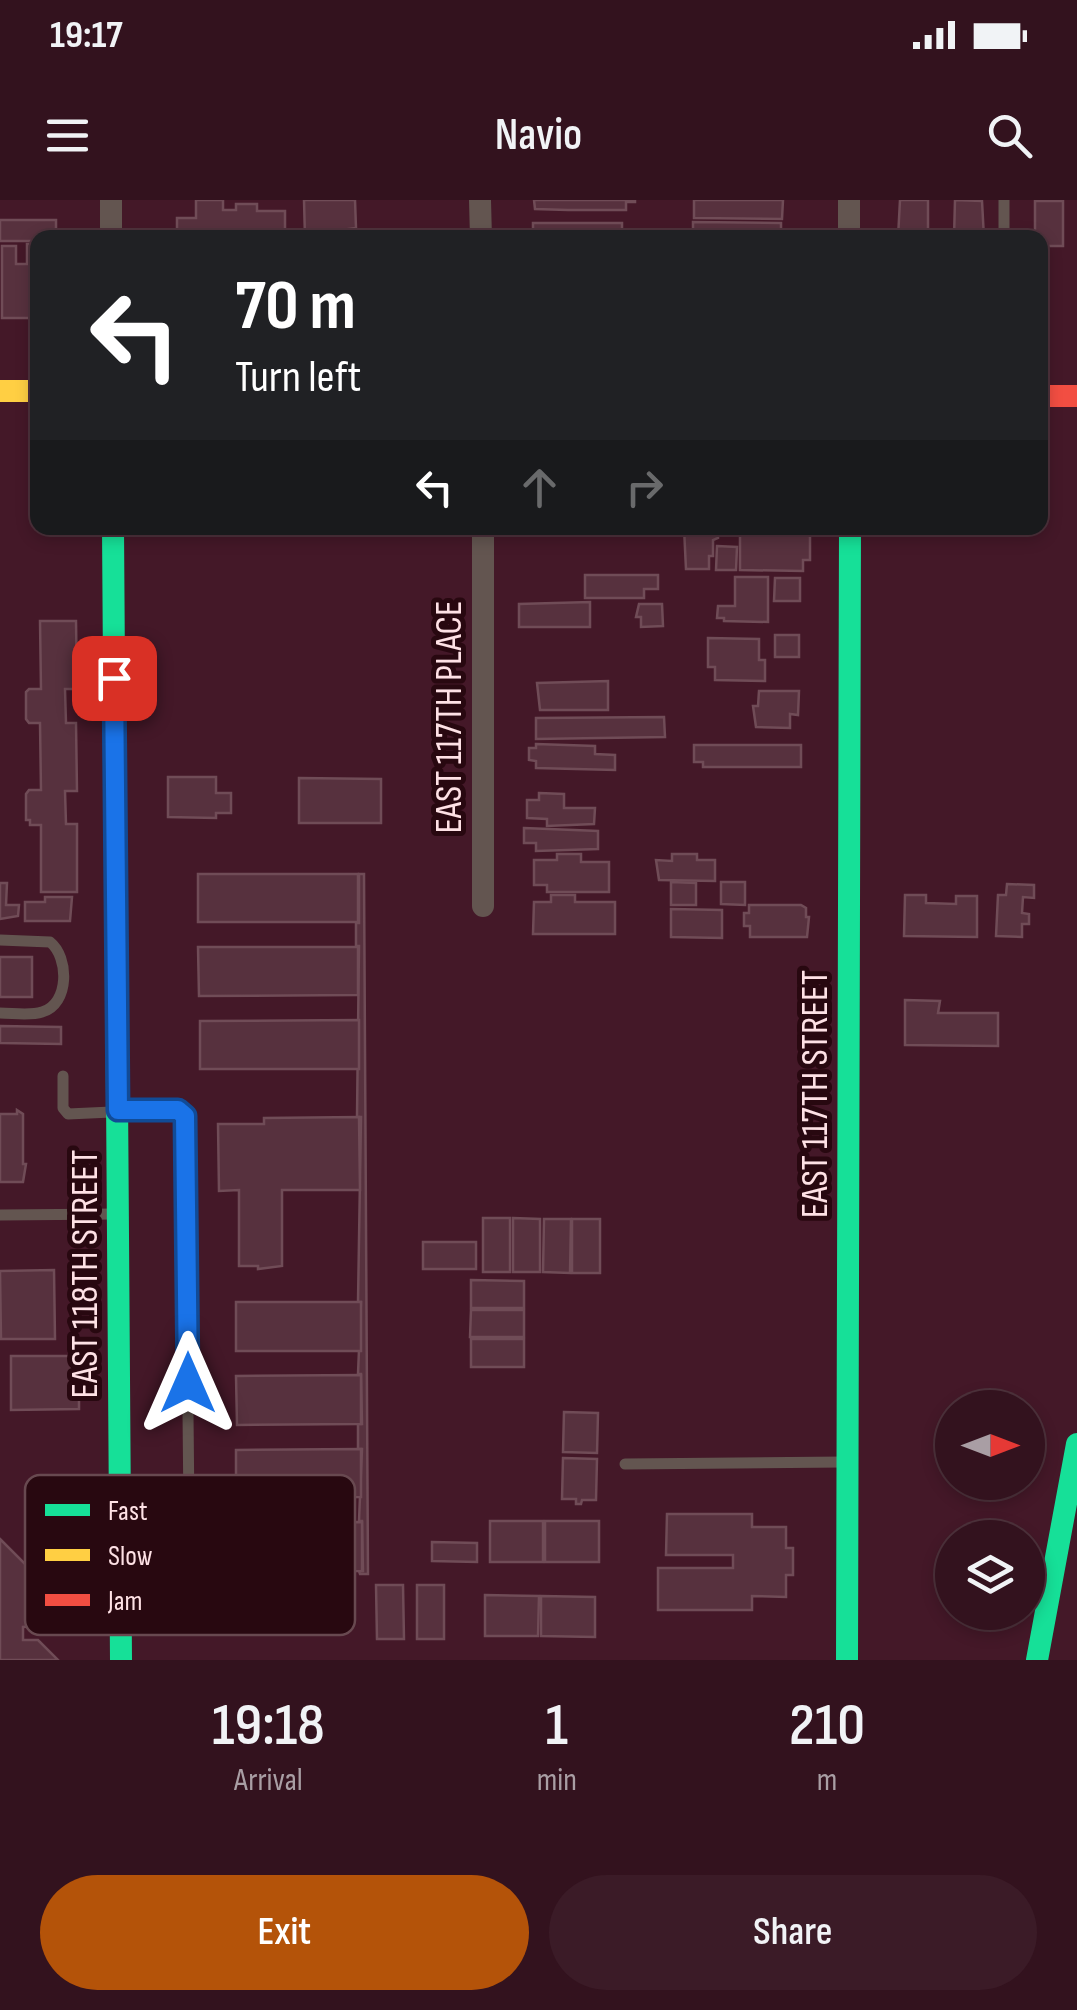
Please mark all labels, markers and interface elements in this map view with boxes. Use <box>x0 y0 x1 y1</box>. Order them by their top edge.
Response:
text: 19:17 <box>50 13 123 58</box>
icon: menu <box>40 108 95 163</box>
text: Navio <box>495 108 582 163</box>
icon: search <box>982 108 1037 163</box>
text: 70 m <box>235 265 356 349</box>
icon: left <box>70 270 200 400</box>
text: Turn left <box>235 350 361 405</box>
icon: left <box>407 460 462 515</box>
icon: ahead <box>512 460 567 515</box>
icon: right <box>617 460 672 515</box>
street label: EAST 117TH PLACE <box>427 600 472 834</box>
pin <box>72 636 157 721</box>
icon: arrive <box>87 651 142 706</box>
street label: EAST 117TH STREET <box>793 970 838 1218</box>
street label: EAST 118TH STREET <box>63 1150 108 1398</box>
position arrow <box>136 1331 240 1435</box>
north arrow <box>935 1390 1045 1500</box>
map controls <box>935 1390 1045 1630</box>
legend <box>25 1475 355 1635</box>
text: Fast <box>108 1495 147 1528</box>
button: layers <box>935 1520 1045 1630</box>
text: Slow <box>108 1540 153 1573</box>
text: Jam <box>107 1585 143 1618</box>
text: 19:18 <box>212 1690 325 1762</box>
text: 1 <box>546 1690 568 1762</box>
text: 210 <box>789 1690 865 1762</box>
text: Arrival <box>234 1761 303 1800</box>
text: min <box>537 1761 577 1800</box>
text: m <box>817 1761 837 1800</box>
button: Exit <box>40 1875 529 1990</box>
button: Share <box>549 1875 1037 1990</box>

